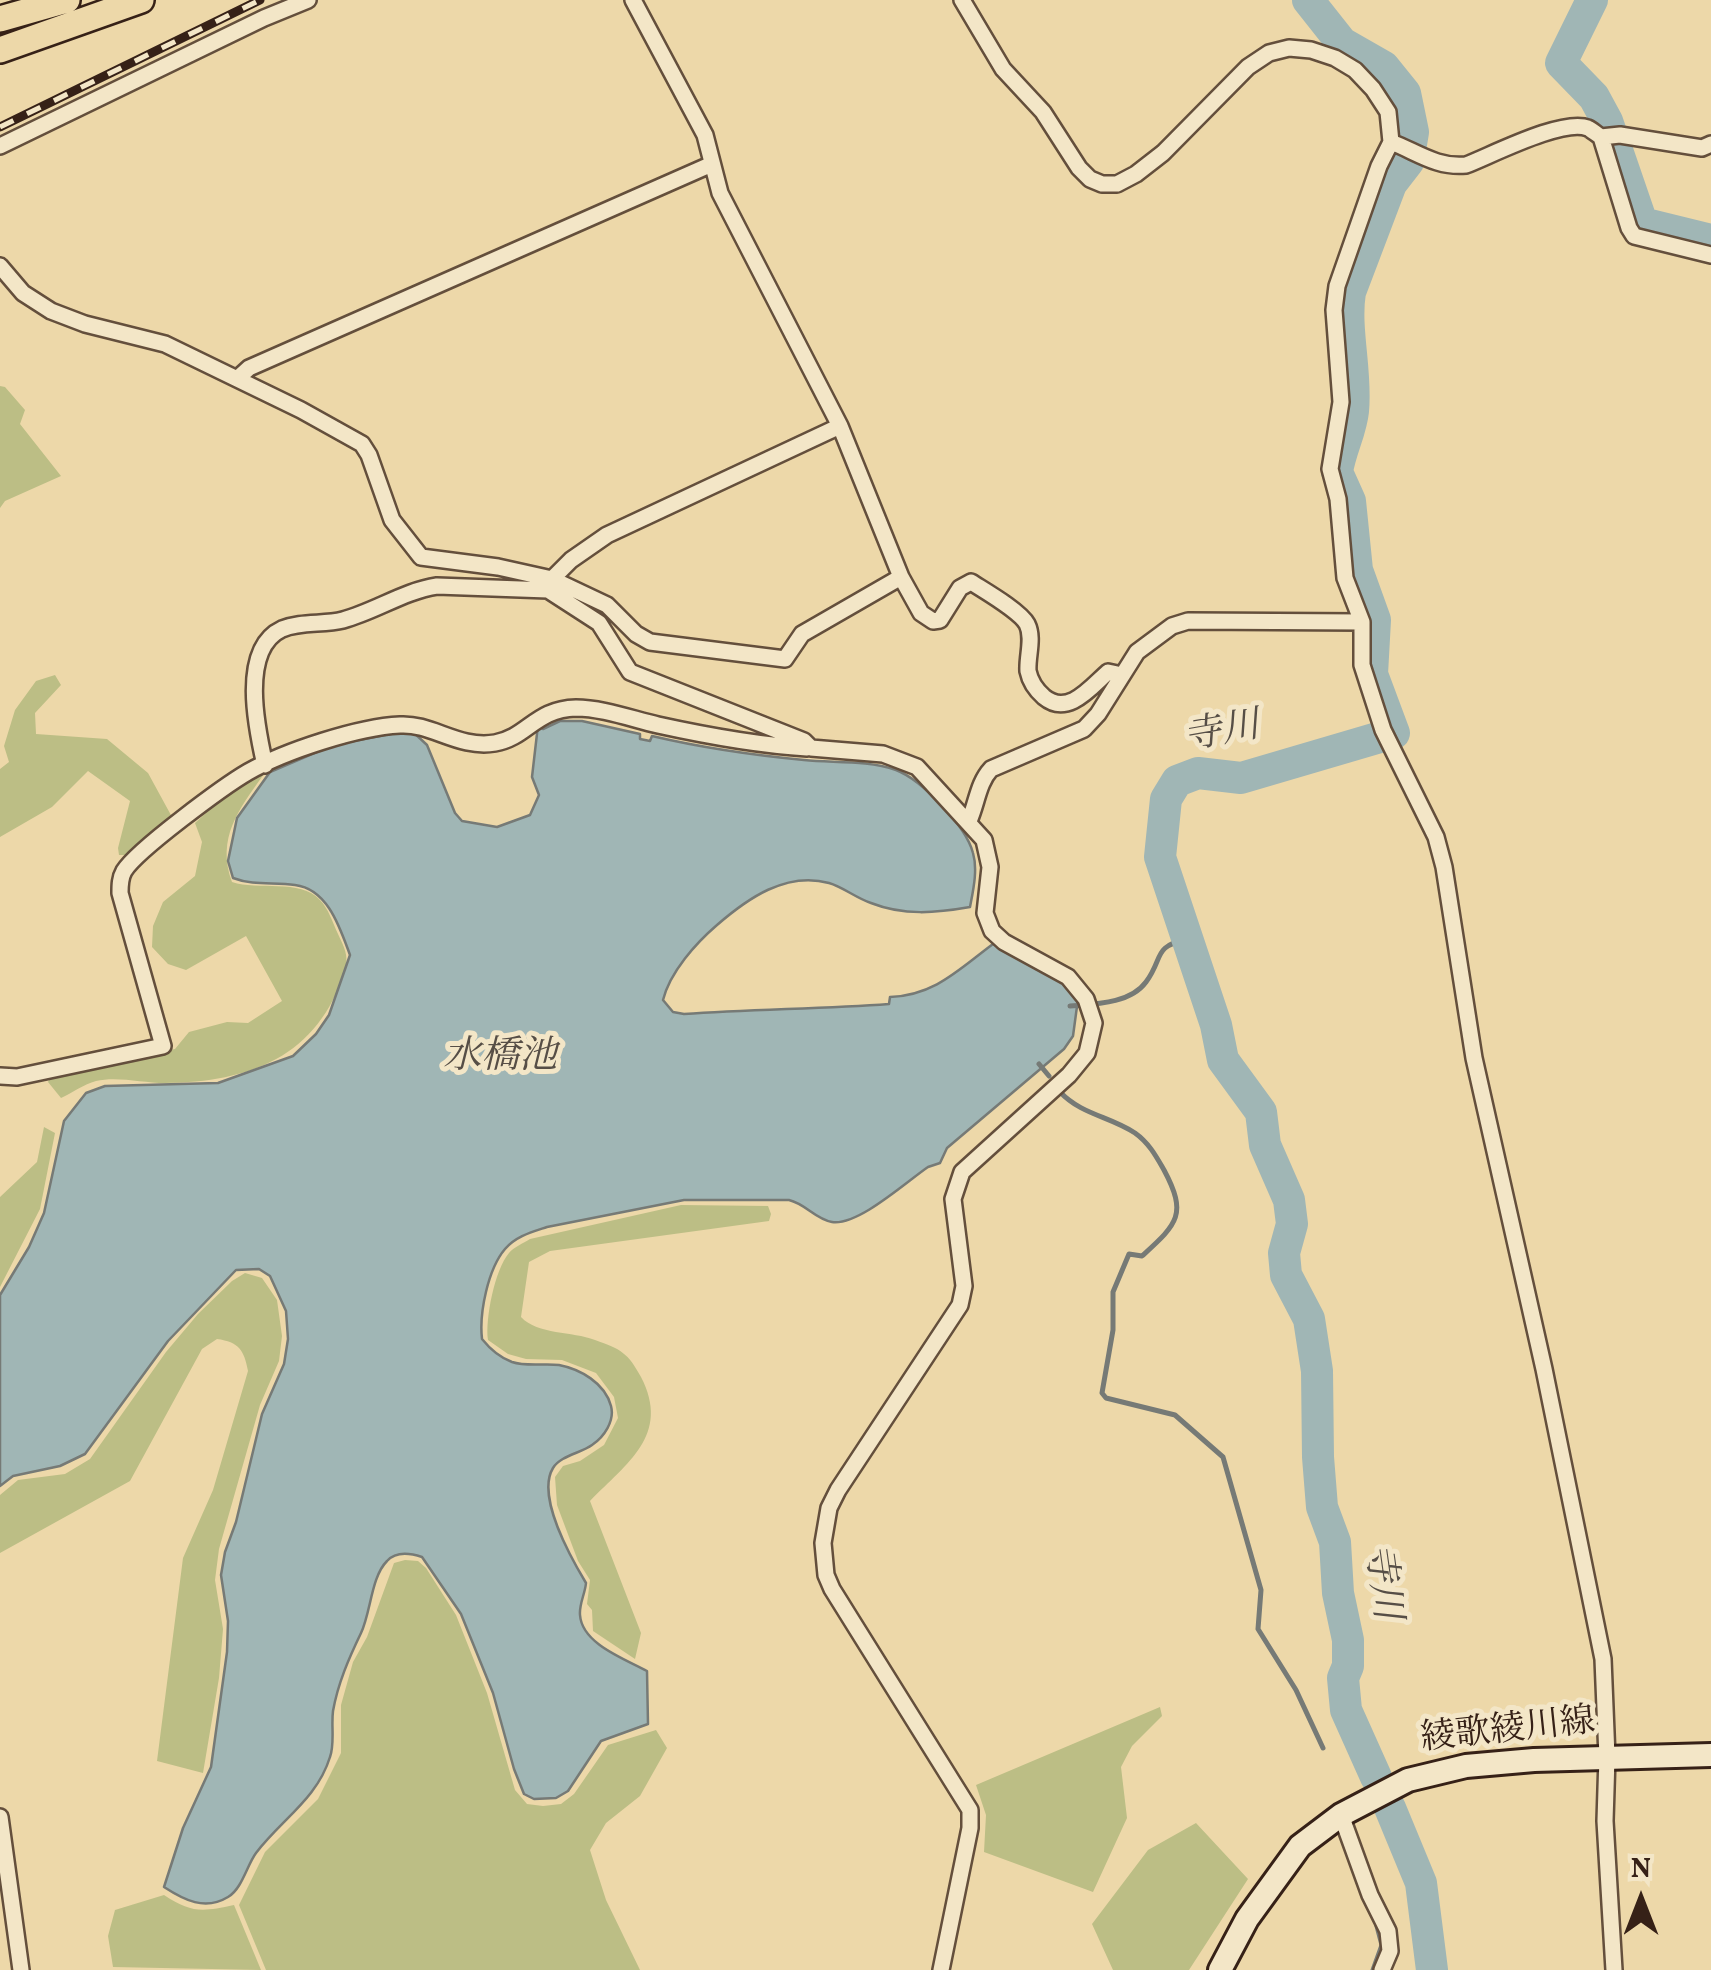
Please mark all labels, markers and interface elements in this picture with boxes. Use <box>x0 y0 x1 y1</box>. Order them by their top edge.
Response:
water label: 寺川 <box>1181 706 1263 764</box>
water label: 水橋池 <box>443 1037 557 1083</box>
water label: 寺川 <box>1351 1541 1407 1623</box>
street label: 綾歌綾川線 <box>1419 1703 1597 1763</box>
north arrow <box>1591 1850 1691 1950</box>
text: N <box>1631 1850 1651 1889</box>

